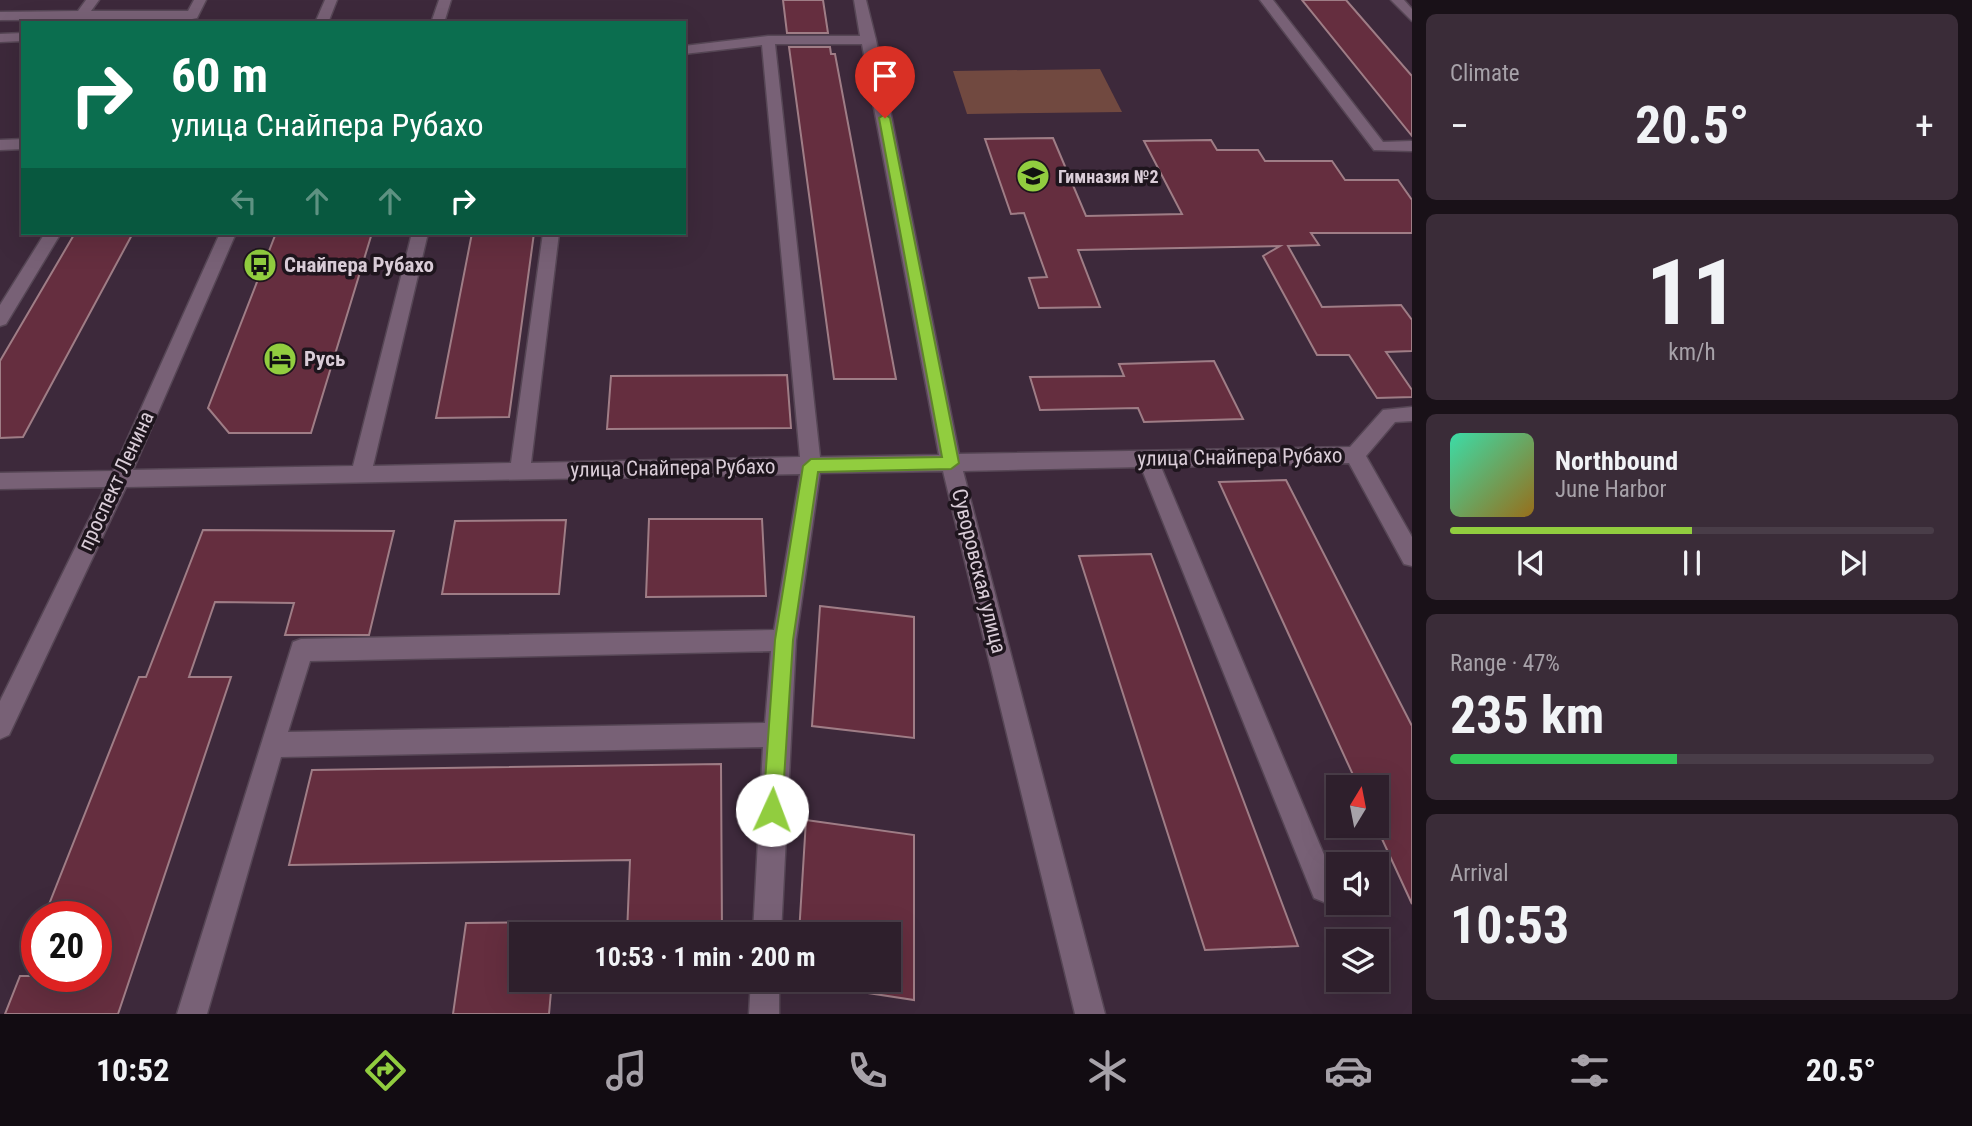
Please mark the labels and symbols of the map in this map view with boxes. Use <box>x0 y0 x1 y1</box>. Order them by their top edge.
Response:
pin <box>855 46 915 118</box>
school or university icon: Гимназия №2 <box>1014 157 1052 195</box>
place label: Гимназия №2 <box>1058 166 1159 187</box>
bus stop icon: Снайпера Рубахо <box>241 246 279 284</box>
place label: Снайпера Рубахо <box>284 253 434 277</box>
hotel icon: Русь <box>261 340 299 378</box>
place label: Русь <box>304 347 345 371</box>
street label: проспект Ленина <box>73 408 159 554</box>
street label: улица Снайпера Рубахо <box>1137 443 1343 471</box>
street label: улица Снайпера Рубахо <box>570 454 776 482</box>
street label: Суворовская улица <box>947 486 1011 656</box>
position arrow <box>735 773 809 847</box>
north arrow <box>1326 775 1390 838</box>
speed limit sign: 20 <box>21 901 112 992</box>

